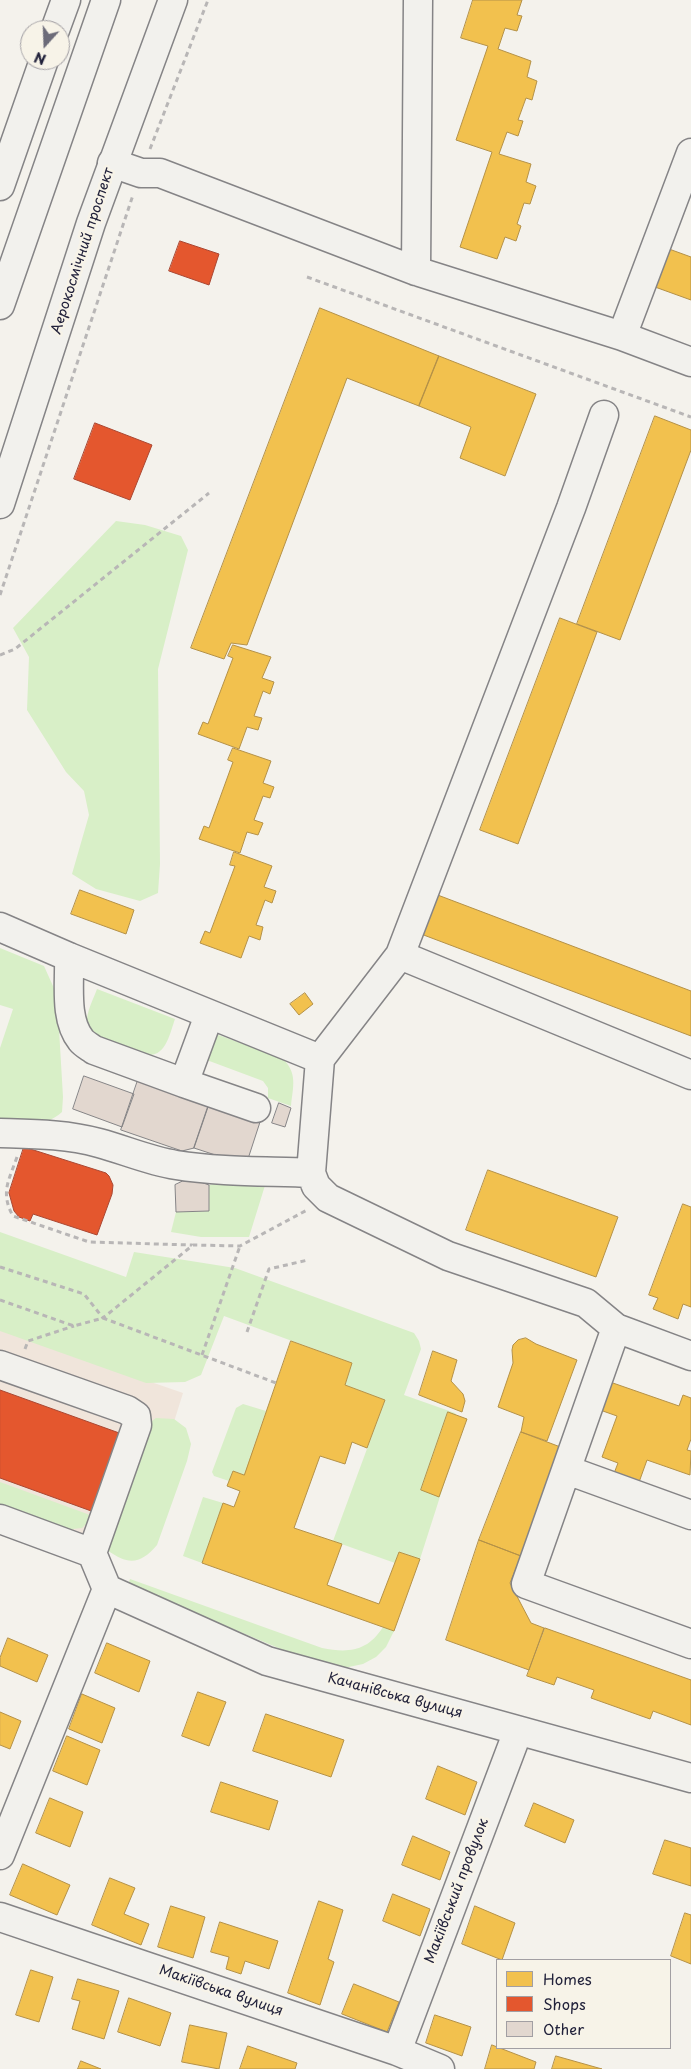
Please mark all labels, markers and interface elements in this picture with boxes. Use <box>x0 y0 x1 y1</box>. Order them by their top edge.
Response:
north arrow <box>20 20 70 70</box>
text: N <box>31 47 49 70</box>
street label: Аерокосмічний проспект <box>48 166 118 336</box>
street label: Качанівська вулиця <box>326 1670 464 1722</box>
street label: Макіївський провулок <box>422 1816 492 1966</box>
legend <box>496 1959 671 2049</box>
street label: Макіївська вулиця <box>157 1962 285 2020</box>
text: Homes <box>543 1967 592 1990</box>
text: Shops <box>543 1992 586 2015</box>
text: Other <box>543 2017 584 2040</box>

